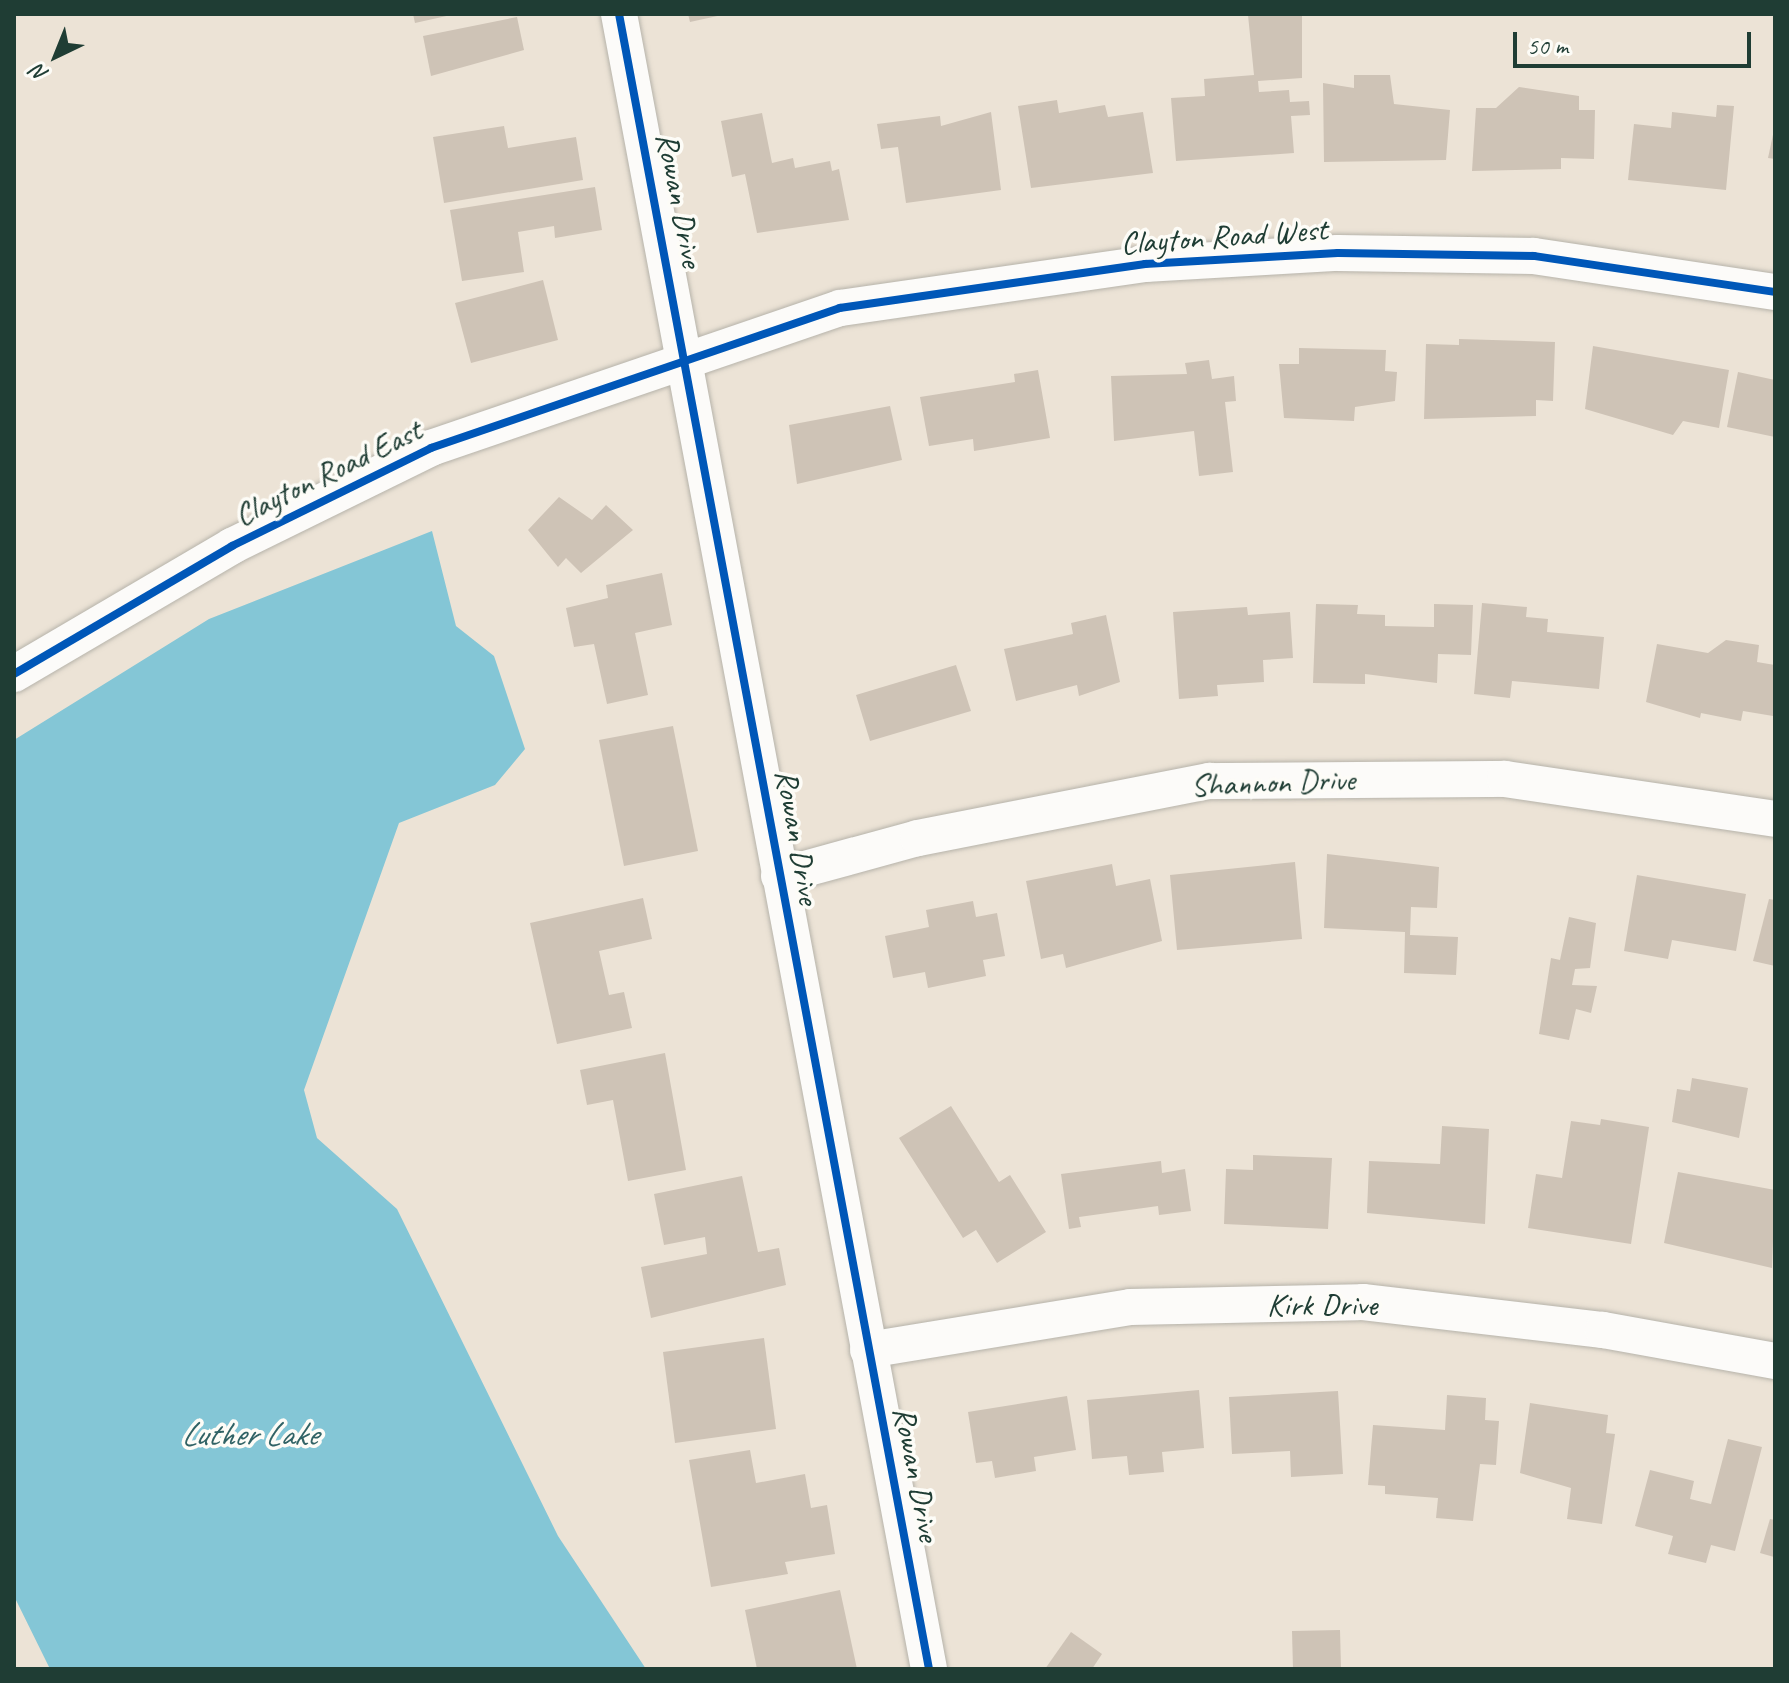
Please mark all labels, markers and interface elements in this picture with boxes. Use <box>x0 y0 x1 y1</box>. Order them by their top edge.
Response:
north arrow <box>16 16 96 96</box>
scale bar <box>1517 16 1755 66</box>
text: 50 m <box>1527 31 1568 61</box>
text: N <box>25 59 54 88</box>
street label: Rowan Drive <box>647 129 711 271</box>
street label: Clayton Road West <box>1120 211 1328 263</box>
street label: Clayton Road East <box>228 411 428 535</box>
street label: Shannon Drive <box>1190 761 1356 805</box>
street label: Rowan Drive <box>766 766 828 908</box>
street label: Kirk Drive <box>1267 1286 1377 1324</box>
street label: Rowan Drive <box>884 1403 948 1545</box>
water label: Luther Lake <box>181 1414 317 1454</box>

